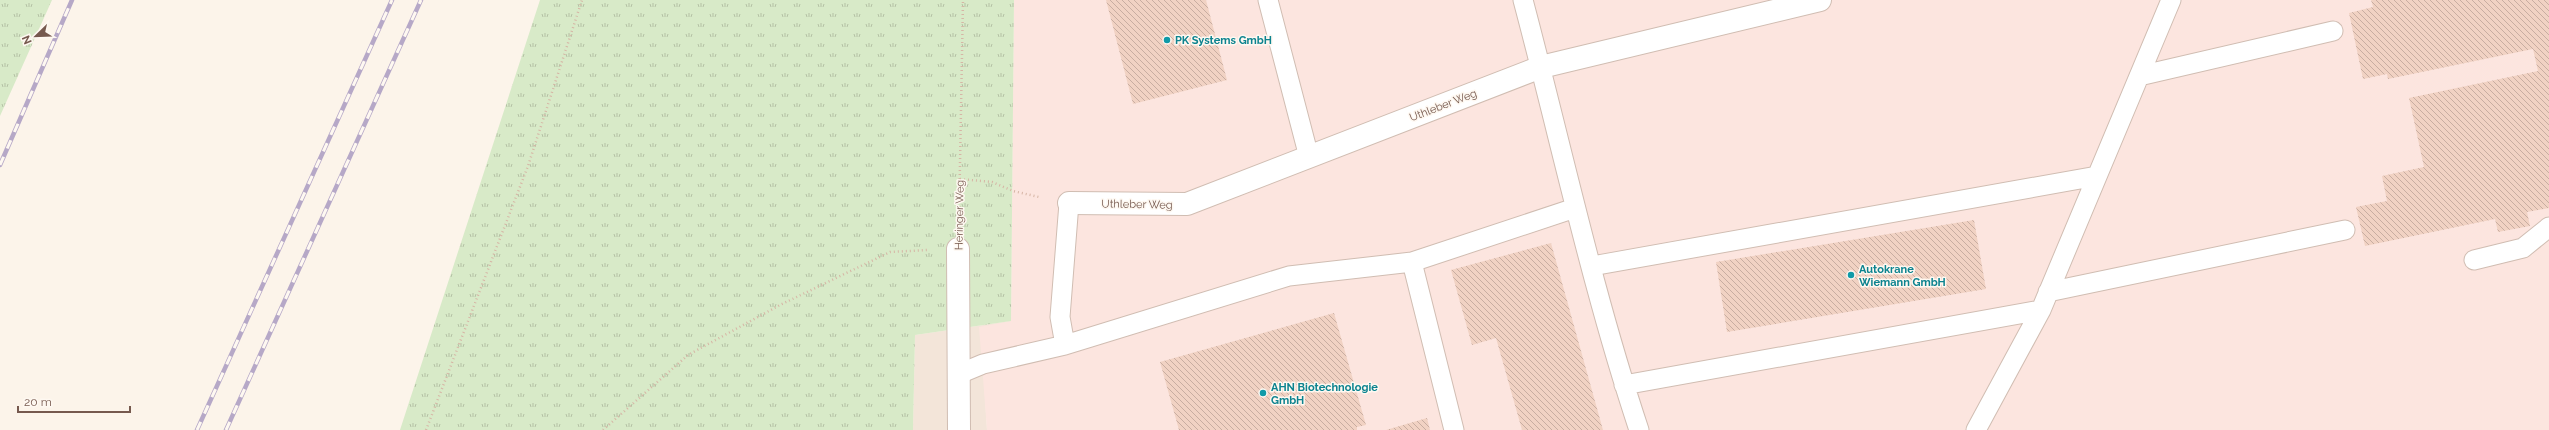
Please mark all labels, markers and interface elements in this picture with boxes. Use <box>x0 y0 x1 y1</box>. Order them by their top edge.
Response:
north arrow <box>16 16 56 56</box>
text: N <box>20 33 35 46</box>
place label: PK Systems GmbH <box>1175 34 1272 47</box>
marker: PK Systems GmbH <box>1162 35 1172 45</box>
street label: Uthleber Weg <box>1408 87 1479 124</box>
street label: Heringer Weg <box>952 180 967 250</box>
street label: Uthleber Weg <box>1101 197 1173 212</box>
place label: Autokrane Wiemann GmbH <box>1859 263 1946 289</box>
marker: Autokrane Wiemann GmbH <box>1846 270 1856 280</box>
place label: AHN Biotechnologie GmbH <box>1271 381 1378 407</box>
scale bar <box>18 388 130 414</box>
marker: AHN Biotechnologie GmbH <box>1258 388 1268 398</box>
text: 20 m <box>24 395 52 409</box>

